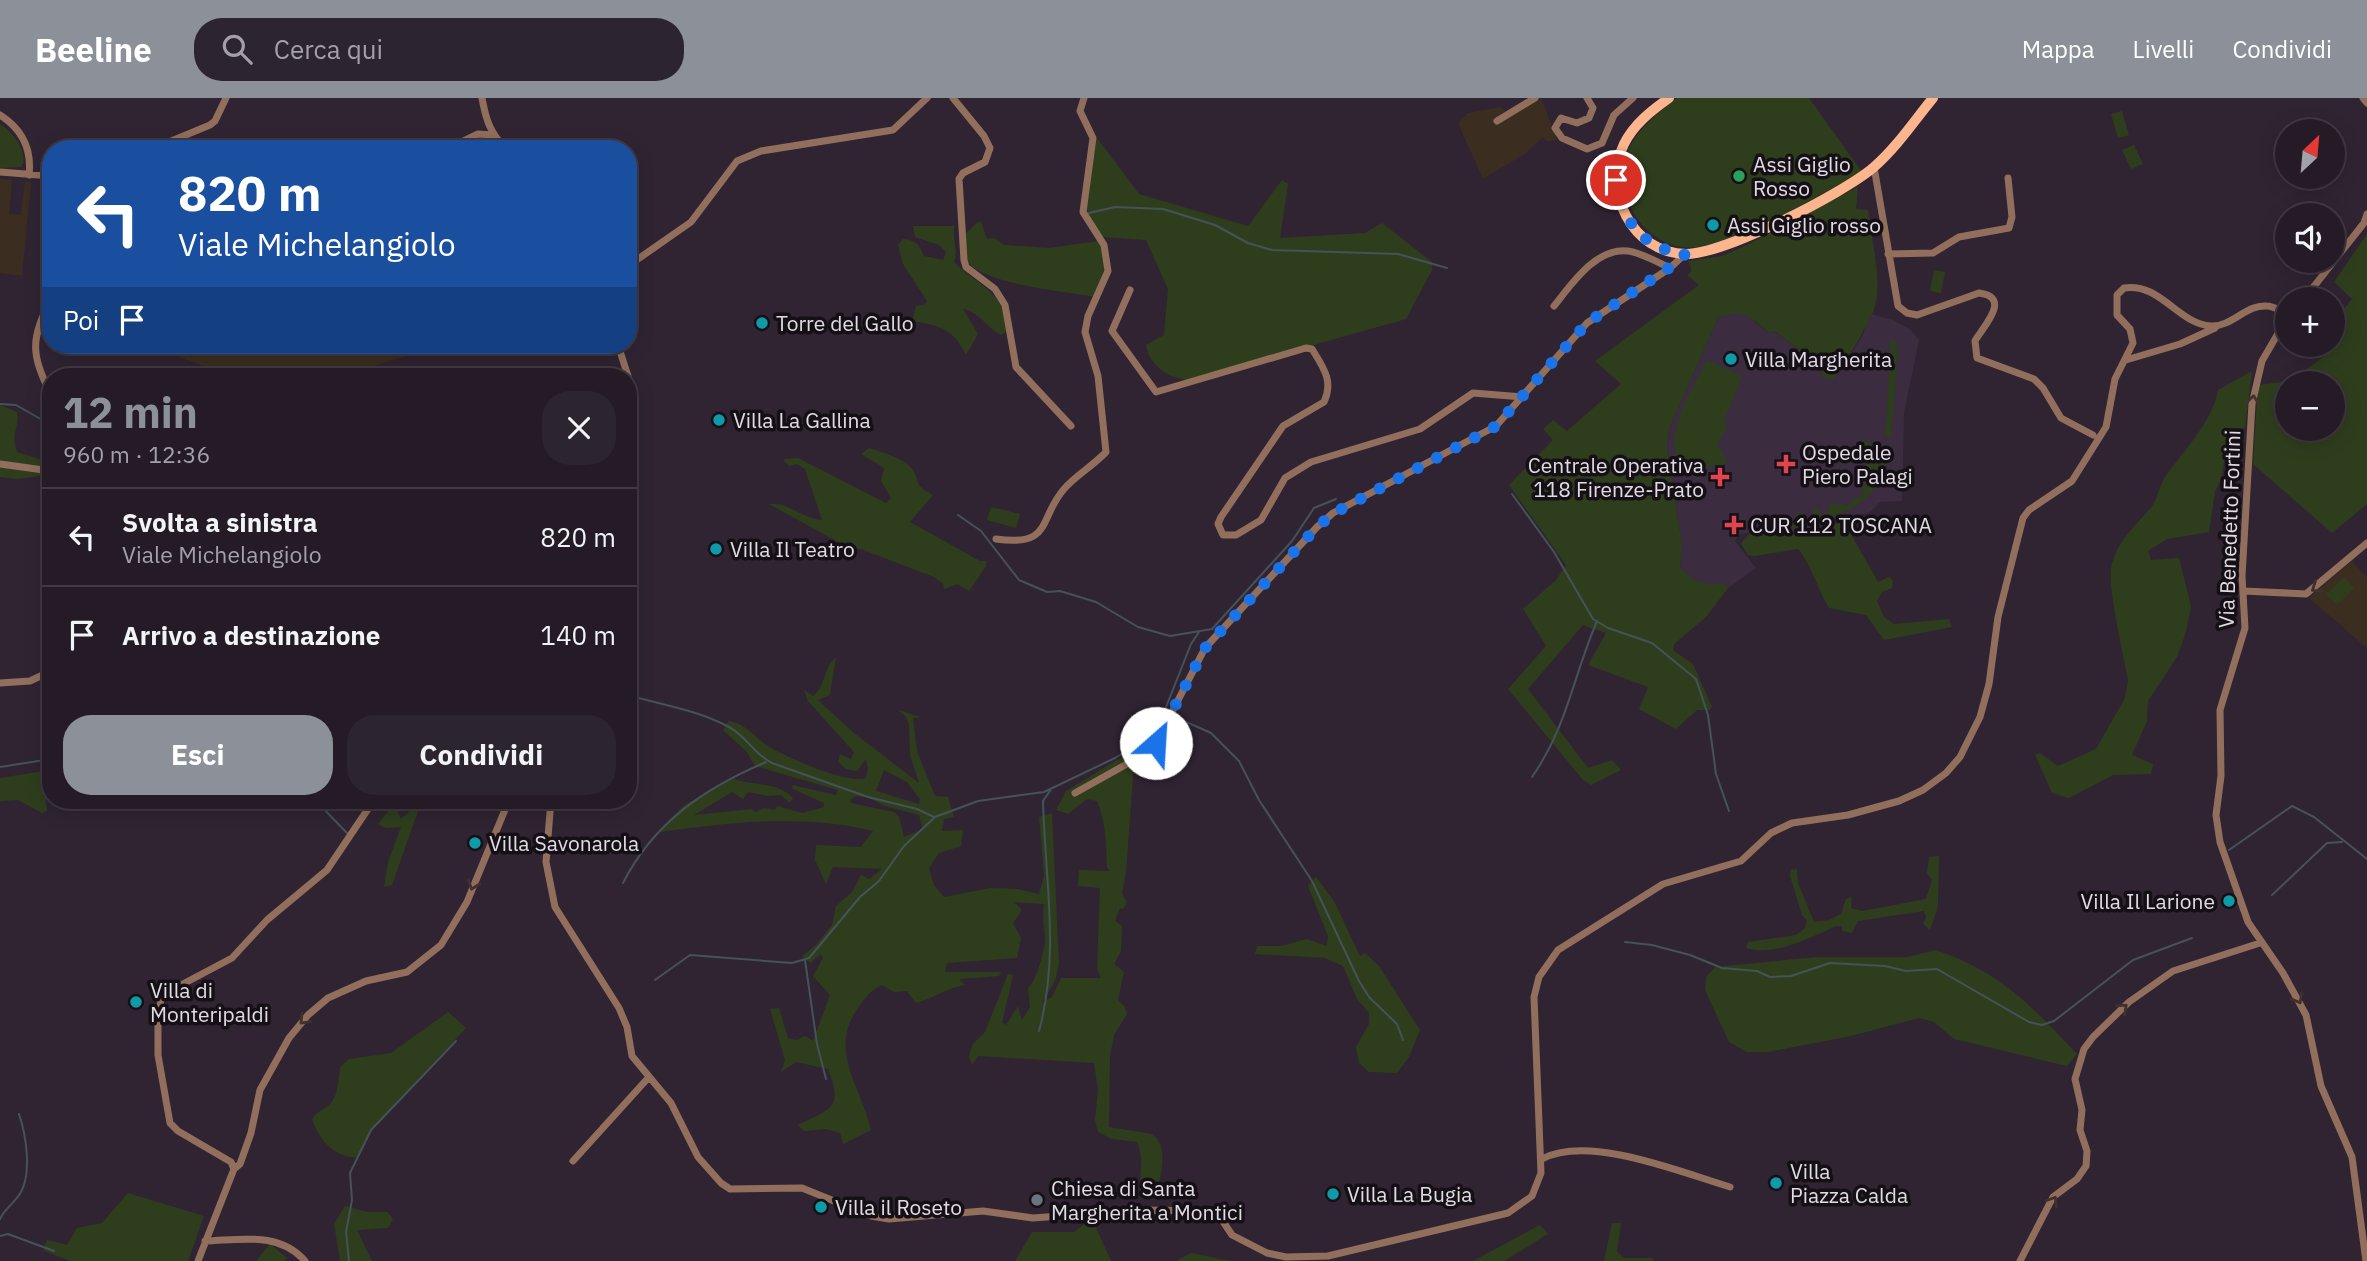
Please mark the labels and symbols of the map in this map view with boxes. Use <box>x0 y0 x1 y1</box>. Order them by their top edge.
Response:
north arrow <box>2275 119 2345 189</box>
pin <box>1586 150 1646 210</box>
place label: Assi Giglio Rosso <box>1753 150 1851 202</box>
marker: Assi Giglio Rosso <box>1731 168 1747 184</box>
place label: Assi Giglio rosso <box>1727 211 1881 239</box>
marker: Assi Giglio rosso <box>1705 217 1721 233</box>
place label: Torre del Gallo <box>776 309 913 337</box>
marker: Torre del Gallo <box>754 315 770 331</box>
place label: Villa Margherita <box>1745 345 1892 373</box>
marker: Villa Margherita <box>1723 351 1739 367</box>
one-way arrow <box>2245 395 2260 406</box>
place label: Villa La Gallina <box>733 406 871 434</box>
marker: Villa La Gallina <box>711 412 727 428</box>
street label: Via Benedetto Fortini <box>2212 429 2246 629</box>
place label: Ospedale Piero Palagi <box>1802 438 1913 490</box>
place label: Centrale Operativa 118 Firenze-Prato <box>1528 451 1704 503</box>
marker: Ospedale Piero Palagi <box>1776 454 1796 474</box>
marker: Centrale Operativa 118 Firenze-Prato <box>1710 467 1730 487</box>
place label: CUR 112 TOSCANA <box>1750 511 1932 539</box>
marker: CUR 112 TOSCANA <box>1724 515 1744 535</box>
place label: Villa Il Teatro <box>730 535 855 563</box>
marker: Villa Il Teatro <box>708 541 724 557</box>
one-way arrow <box>2310 580 2323 593</box>
position arrow <box>1119 706 1193 780</box>
place label: Villa Savonarola <box>489 829 639 857</box>
marker: Villa Savonarola <box>467 835 483 851</box>
one-way arrow <box>467 879 481 891</box>
place label: Villa Il Larione <box>2081 887 2215 915</box>
marker: Villa Il Larione <box>2221 893 2237 909</box>
place label: Villa di Monteripaldi <box>150 976 269 1028</box>
one-way arrow <box>2290 992 2303 1005</box>
marker: Villa di Monteripaldi <box>128 994 144 1010</box>
one-way arrow <box>2115 1004 2128 1016</box>
one-way arrow <box>300 1011 313 1024</box>
place label: Villa Piazza Calda <box>1790 1157 1908 1209</box>
place label: Chiesa di Santa Margherita a Montici <box>1051 1174 1243 1226</box>
marker: Villa Piazza Calda <box>1768 1175 1784 1191</box>
place label: Villa La Bugia <box>1347 1180 1472 1208</box>
marker: Villa La Bugia <box>1325 1186 1341 1202</box>
marker: Chiesa di Santa Margherita a Montici <box>1029 1192 1045 1208</box>
place label: Villa il Roseto <box>835 1193 962 1221</box>
one-way arrow <box>2044 1196 2057 1209</box>
marker: Villa il Roseto <box>813 1199 829 1215</box>

